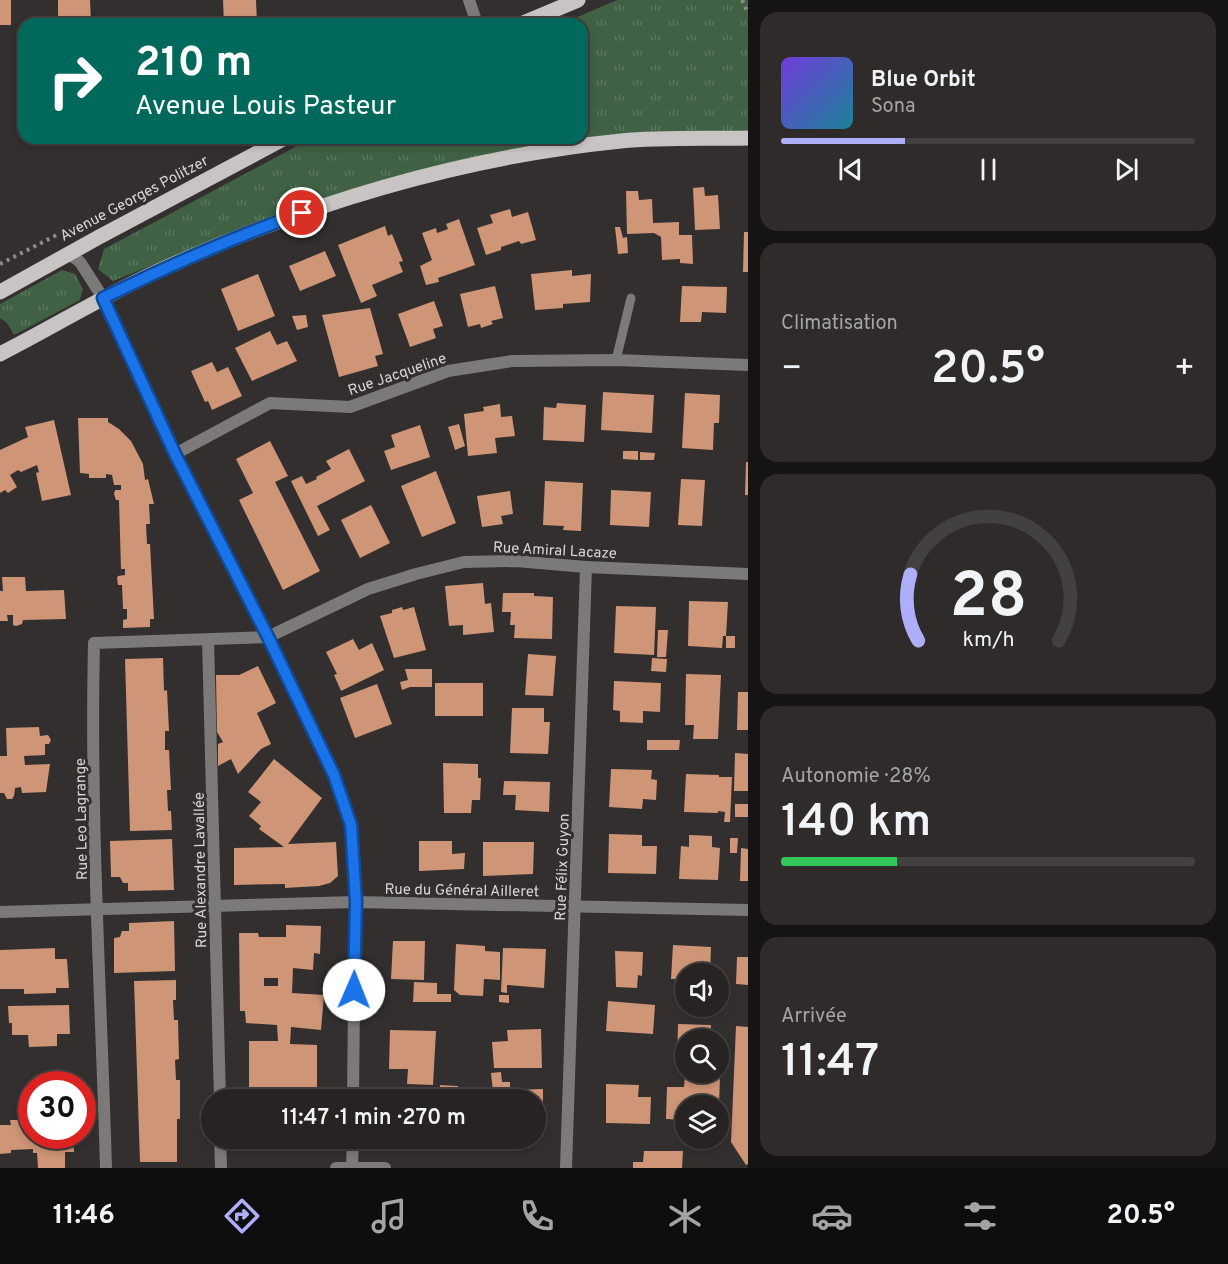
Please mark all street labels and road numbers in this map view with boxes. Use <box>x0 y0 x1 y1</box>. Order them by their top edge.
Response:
street label: Avenue Georges Politzer <box>57 152 212 247</box>
street label: Rue Jacqueline <box>346 350 449 401</box>
street label: Rue Amiral Lacaze <box>493 539 617 564</box>
street label: Rue Leo Lagrange <box>72 758 93 880</box>
street label: Rue Alexandre Lavallée <box>191 792 212 948</box>
street label: Rue Félix Guyon <box>552 813 575 921</box>
street label: Rue du Général Ailleret <box>384 881 539 902</box>

